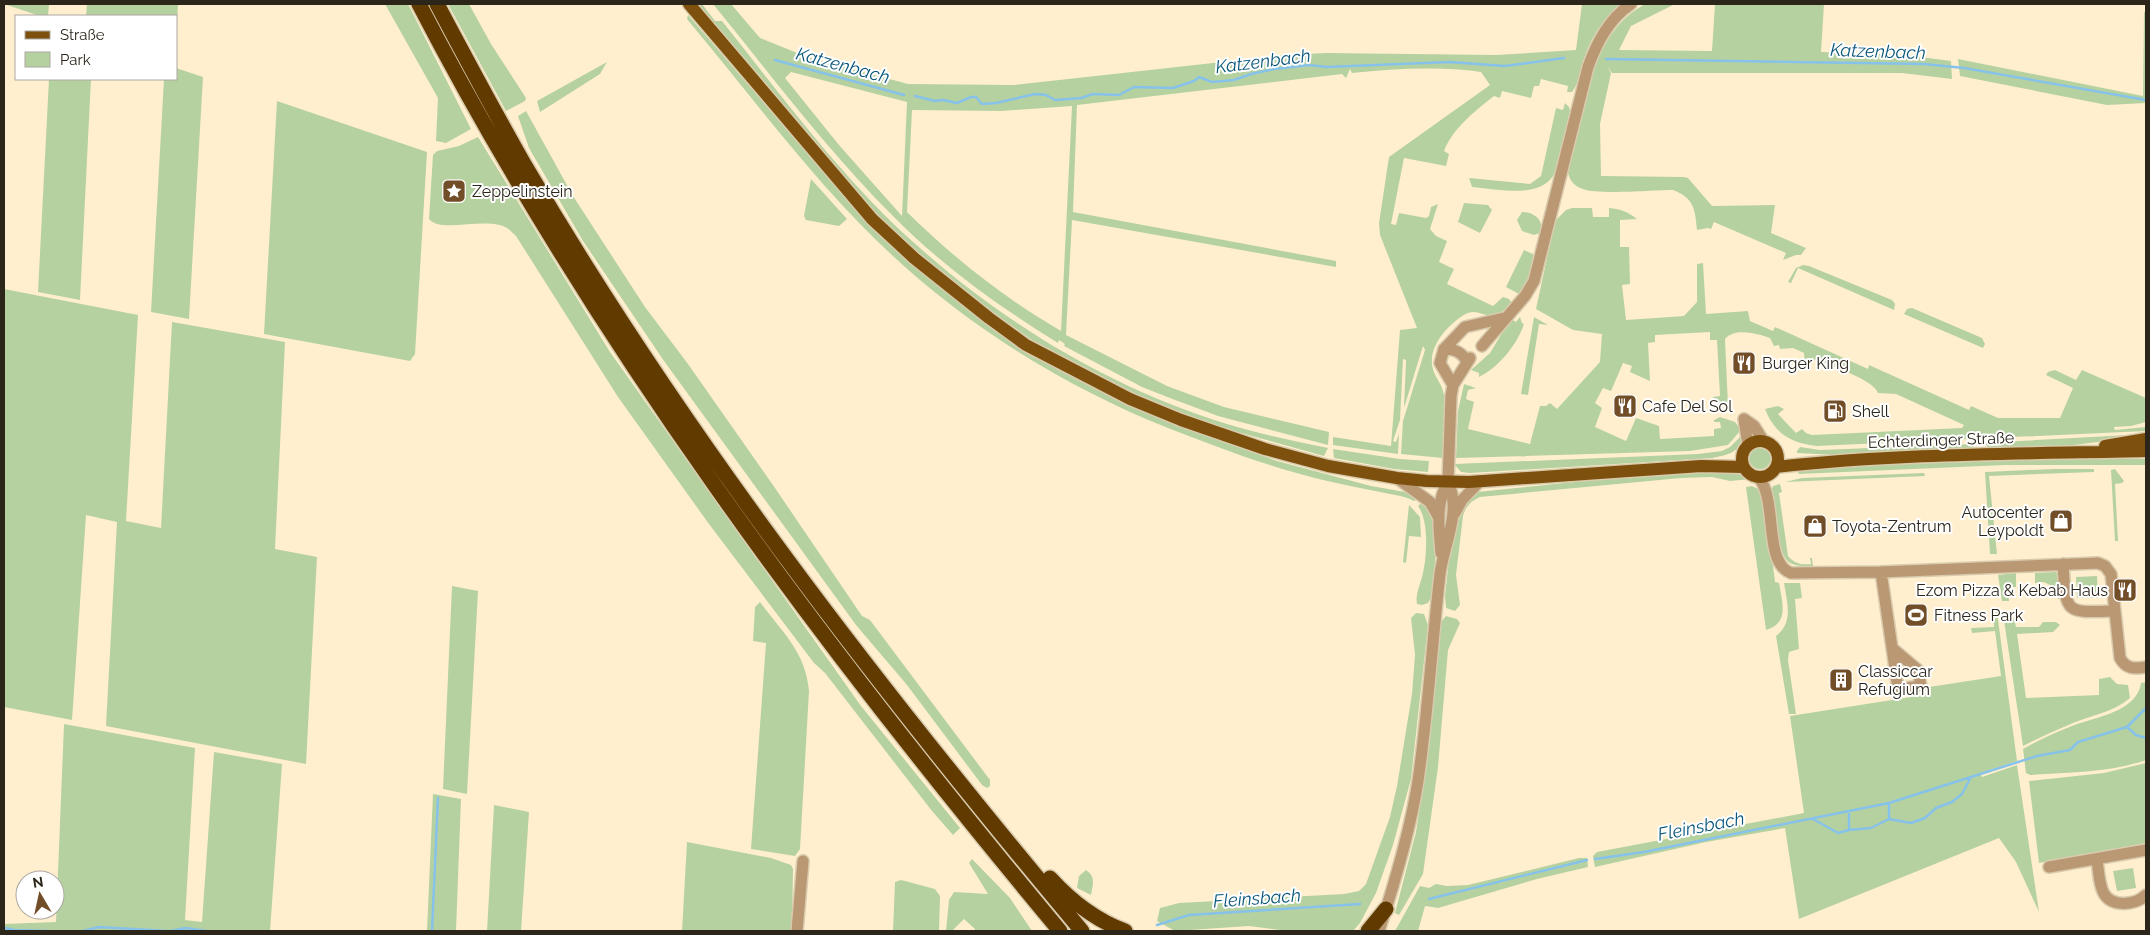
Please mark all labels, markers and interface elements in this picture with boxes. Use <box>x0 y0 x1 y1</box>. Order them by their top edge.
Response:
legend <box>15 15 178 80</box>
text: Straße <box>60 26 105 44</box>
water label: Katzenbach <box>1830 39 1926 63</box>
water label: Katzenbach <box>794 42 892 88</box>
water label: Katzenbach <box>1214 45 1312 77</box>
text: Park <box>60 51 91 69</box>
place icon: Zeppelinstein <box>441 178 467 204</box>
place label: Zeppelinstein <box>472 182 573 201</box>
restaurant icon: Burger King <box>1731 350 1757 376</box>
place label: Burger King <box>1762 354 1849 373</box>
restaurant icon: Cafe Del Sol <box>1612 393 1638 419</box>
place label: Cafe Del Sol <box>1642 397 1733 416</box>
fuel station icon: Shell <box>1822 398 1848 424</box>
place label: Shell <box>1852 402 1890 421</box>
street label: Echterdinger Straße <box>1868 428 2014 452</box>
place label: Autocenter Leypoldt <box>1962 503 2045 540</box>
shop icon: Autocenter Leypoldt <box>2048 508 2074 534</box>
shop icon: Toyota-Zentrum <box>1802 513 1828 539</box>
place label: Toyota-Zentrum <box>1832 517 1951 536</box>
restaurant icon: Ezom Pizza & Kebab Haus <box>2112 577 2138 603</box>
place label: Ezom Pizza & Kebab Haus <box>1916 581 2108 600</box>
sports icon: Fitness Park <box>1903 602 1929 628</box>
place label: Fitness Park <box>1934 606 2024 625</box>
place label: Classiccar Refugium <box>1858 662 1933 699</box>
building icon: Classiccar Refugium <box>1828 667 1854 693</box>
water label: Fleinsbach <box>1656 807 1746 845</box>
north arrow <box>15 870 65 920</box>
text: N <box>31 873 44 891</box>
water label: Fleinsbach <box>1212 884 1302 912</box>

